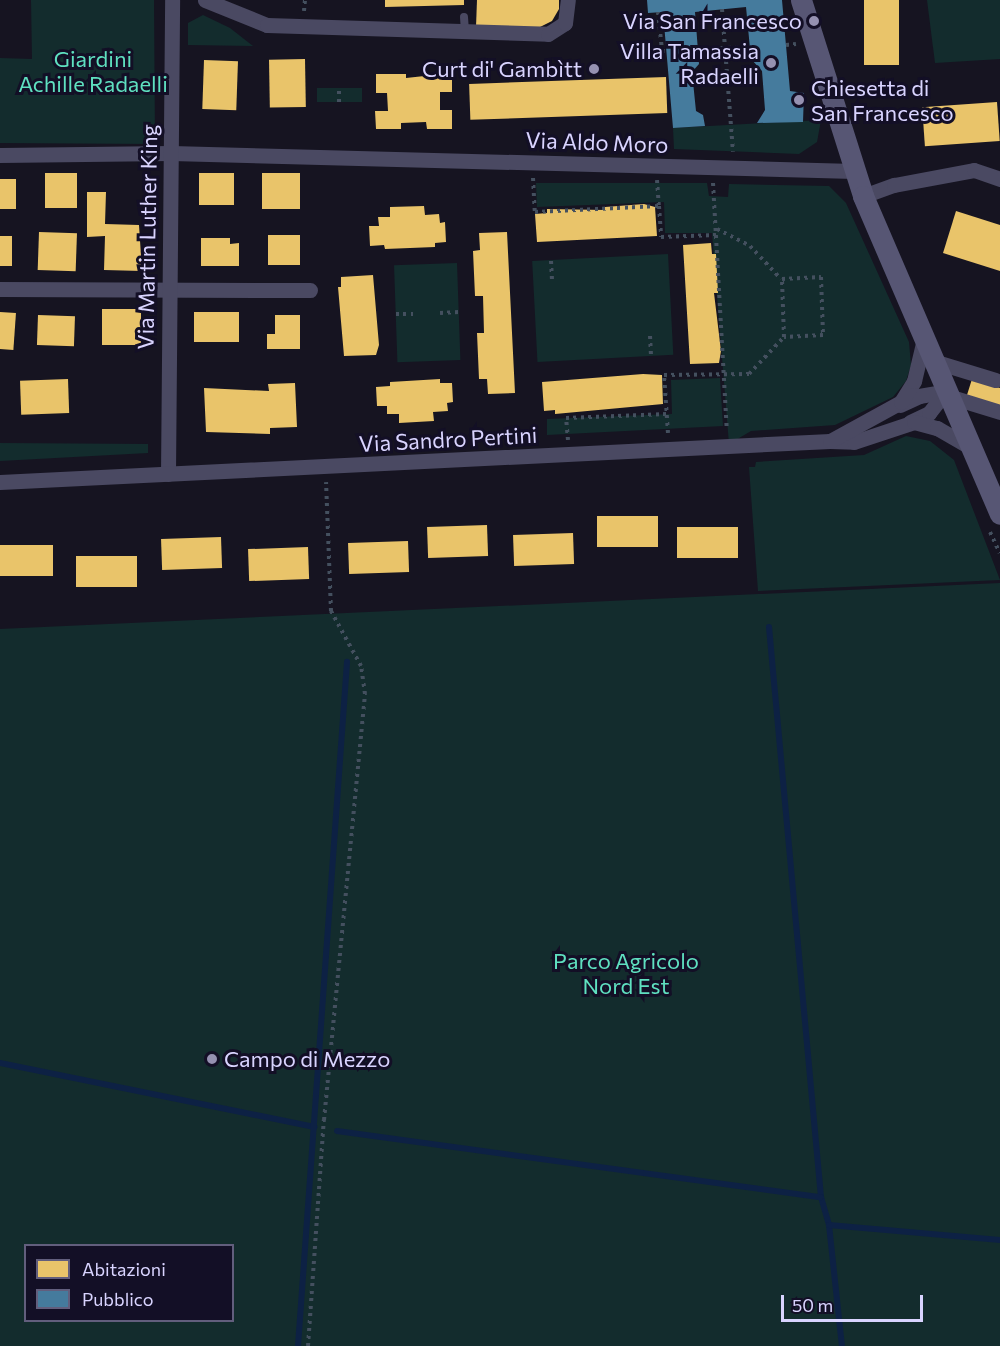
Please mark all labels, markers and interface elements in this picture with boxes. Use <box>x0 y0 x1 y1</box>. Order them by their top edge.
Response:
place label: Via San Francesco <box>623 8 802 34</box>
marker: Via San Francesco <box>807 14 821 28</box>
place label: Villa Tamassia Radaelli <box>620 37 759 88</box>
park label: Giardini Achille Radaelli <box>18 45 168 96</box>
place label: Curt di' Gambìtt <box>422 56 582 82</box>
marker: Villa Tamassia Radaelli <box>764 56 778 70</box>
marker: Curt di' Gambìtt <box>587 62 601 76</box>
place label: Chiesetta di San Francesco <box>811 74 954 125</box>
marker: Chiesetta di San Francesco <box>792 93 806 107</box>
street label: Via Martin Luther King <box>132 124 162 350</box>
street label: Via Aldo Moro <box>525 126 669 158</box>
street label: Via Sandro Pertini <box>358 421 538 457</box>
park label: Parco Agricolo Nord Est <box>553 947 699 998</box>
place label: Campo di Mezzo <box>224 1046 390 1072</box>
marker: Campo di Mezzo <box>205 1052 219 1066</box>
legend <box>24 1244 234 1322</box>
text: Abitazioni <box>82 1258 166 1280</box>
scale bar <box>784 1283 926 1321</box>
text: Pubblico <box>82 1288 154 1310</box>
text: 50 m <box>792 1294 833 1316</box>

